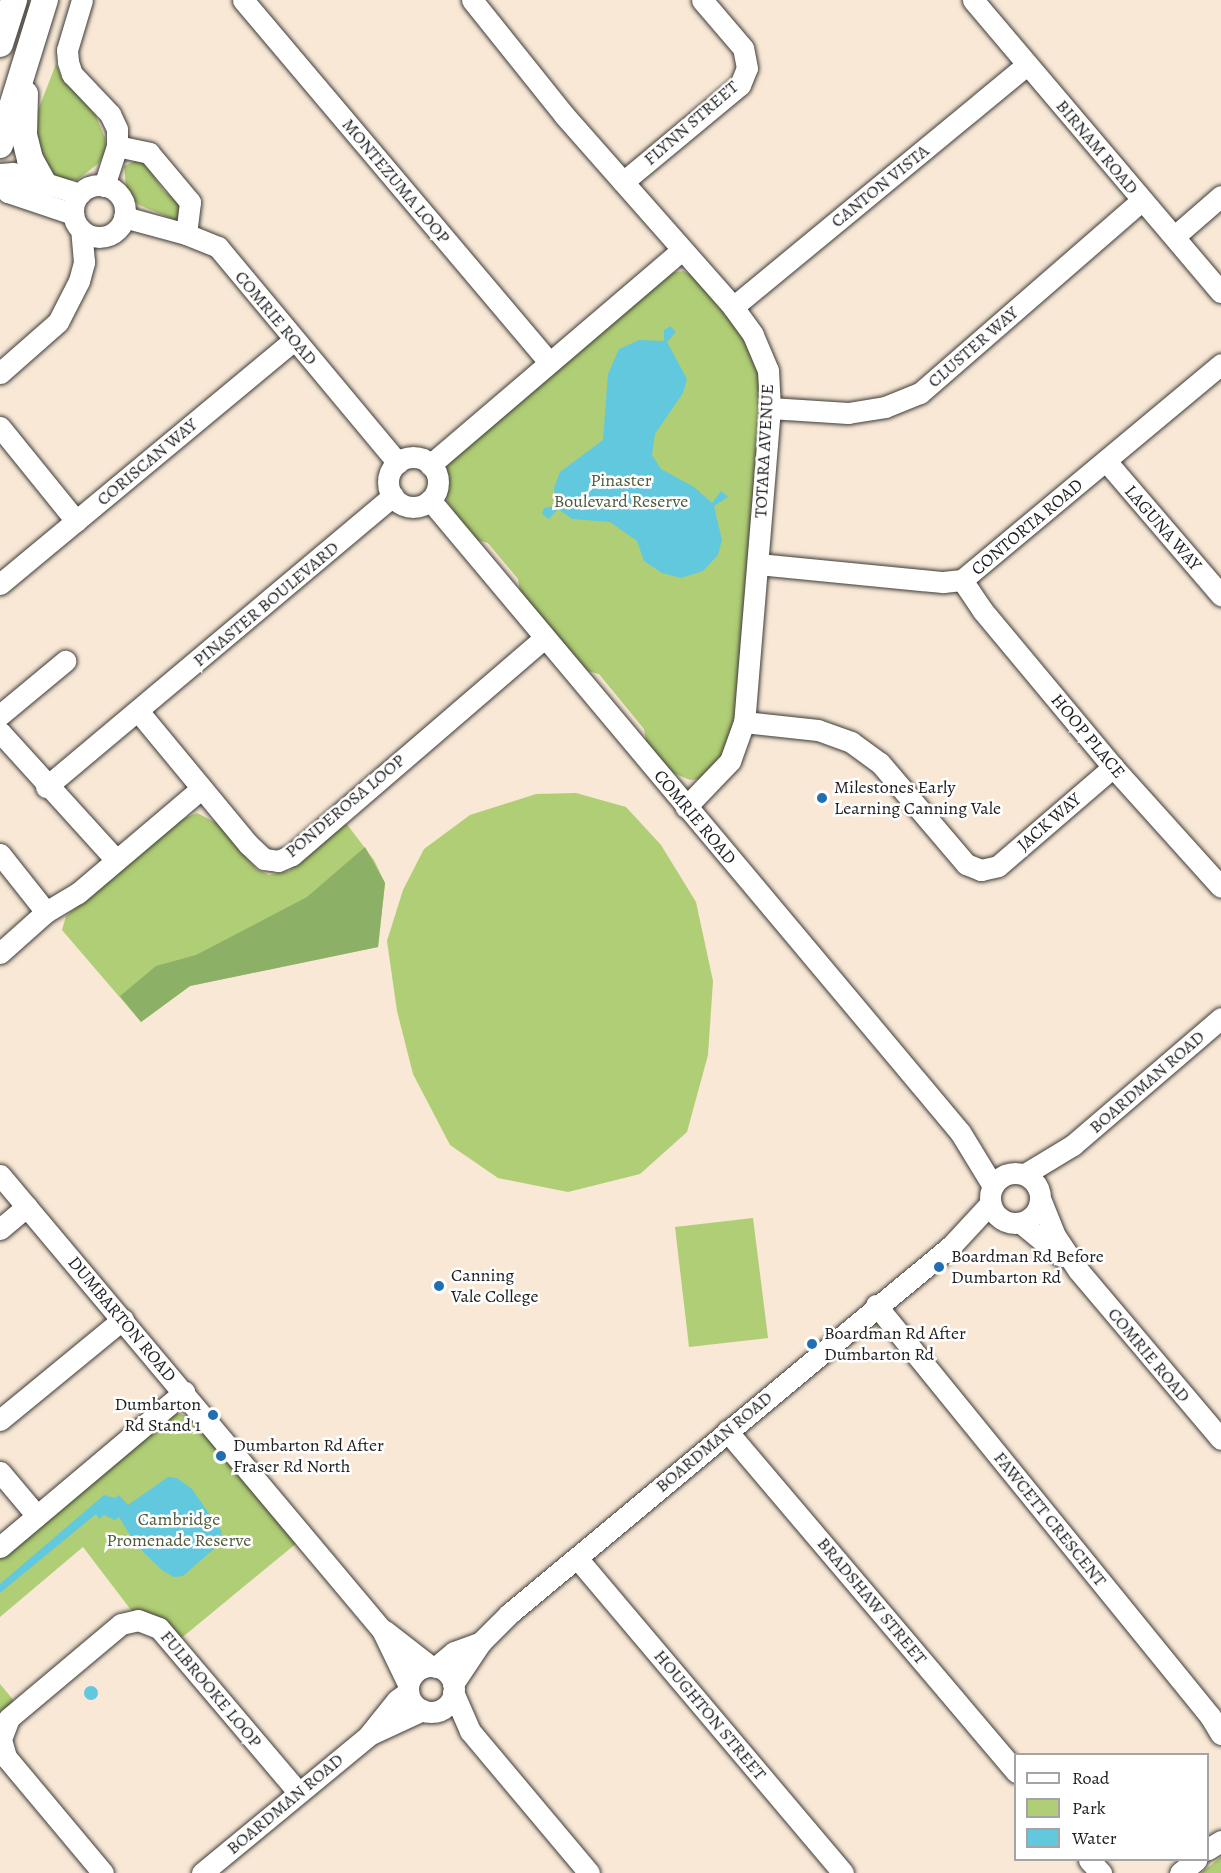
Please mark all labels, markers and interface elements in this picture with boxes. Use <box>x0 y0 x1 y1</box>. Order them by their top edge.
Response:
street label: FLYNN STREET <box>639 76 743 170</box>
street label: BIRNAM ROAD <box>1051 95 1143 199</box>
street label: MONTEZUMA LOOP <box>337 114 455 248</box>
street label: CANTON VISTA <box>827 140 933 232</box>
street label: COMRIE ROAD <box>230 266 322 370</box>
street label: CLUSTER WAY <box>923 302 1023 392</box>
street label: TOTARA AVENUE <box>750 384 778 518</box>
street label: CORISCAN WAY <box>92 414 202 510</box>
park label: Pinaster Boulevard Reserve <box>554 470 688 512</box>
street label: CONTORTA ROAD <box>967 474 1087 580</box>
street label: LAGUNA WAY <box>1120 481 1206 575</box>
street label: PINASTER BOULEVARD <box>189 537 343 671</box>
street label: HOOP PLACE <box>1046 689 1130 783</box>
street label: PONDEROSA LOOP <box>281 750 409 862</box>
street label: COMRIE ROAD <box>649 765 741 869</box>
place label: Milestones Early Learning Canning Vale <box>834 777 1001 820</box>
street label: JACK WAY <box>1013 788 1085 856</box>
marker: Milestones Early Learning Canning Vale <box>815 791 829 805</box>
street label: BOARDMAN ROAD <box>1085 1026 1209 1138</box>
place label: Boardman Rd Before Dumbarton Rd <box>951 1246 1104 1288</box>
street label: DUMBARTON ROAD <box>63 1252 181 1386</box>
marker: Boardman Rd Before Dumbarton Rd <box>932 1260 946 1274</box>
place label: Canning Vale College <box>451 1265 539 1308</box>
marker: Canning Vale College <box>432 1279 446 1293</box>
street label: COMRIE ROAD <box>1103 1303 1195 1407</box>
place label: Boardman Rd After Dumbarton Rd <box>824 1323 966 1366</box>
marker: Boardman Rd After Dumbarton Rd <box>805 1337 819 1351</box>
street label: BOARDMAN ROAD <box>651 1387 777 1497</box>
place label: Dumbarton Rd Stand 1 <box>114 1394 201 1436</box>
marker: Dumbarton Rd Stand 1 <box>206 1408 220 1422</box>
place label: Dumbarton Rd After Fraser Rd North <box>233 1435 384 1478</box>
street label: FAWCETT CRESCENT <box>989 1447 1111 1591</box>
marker: Dumbarton Rd After Fraser Rd North <box>214 1449 228 1463</box>
park label: Cambridge Promenade Reserve <box>107 1509 251 1552</box>
street label: BRADSHAW STREET <box>812 1533 932 1669</box>
street label: FULBROOKE LOOP <box>156 1626 266 1752</box>
street label: HOUGHTON STREET <box>649 1645 771 1785</box>
street label: BOARDMAN ROAD <box>222 1749 348 1859</box>
legend <box>1014 1753 1209 1861</box>
text: Road <box>1072 1766 1109 1790</box>
text: Park <box>1072 1796 1106 1820</box>
text: Water <box>1072 1826 1117 1850</box>

